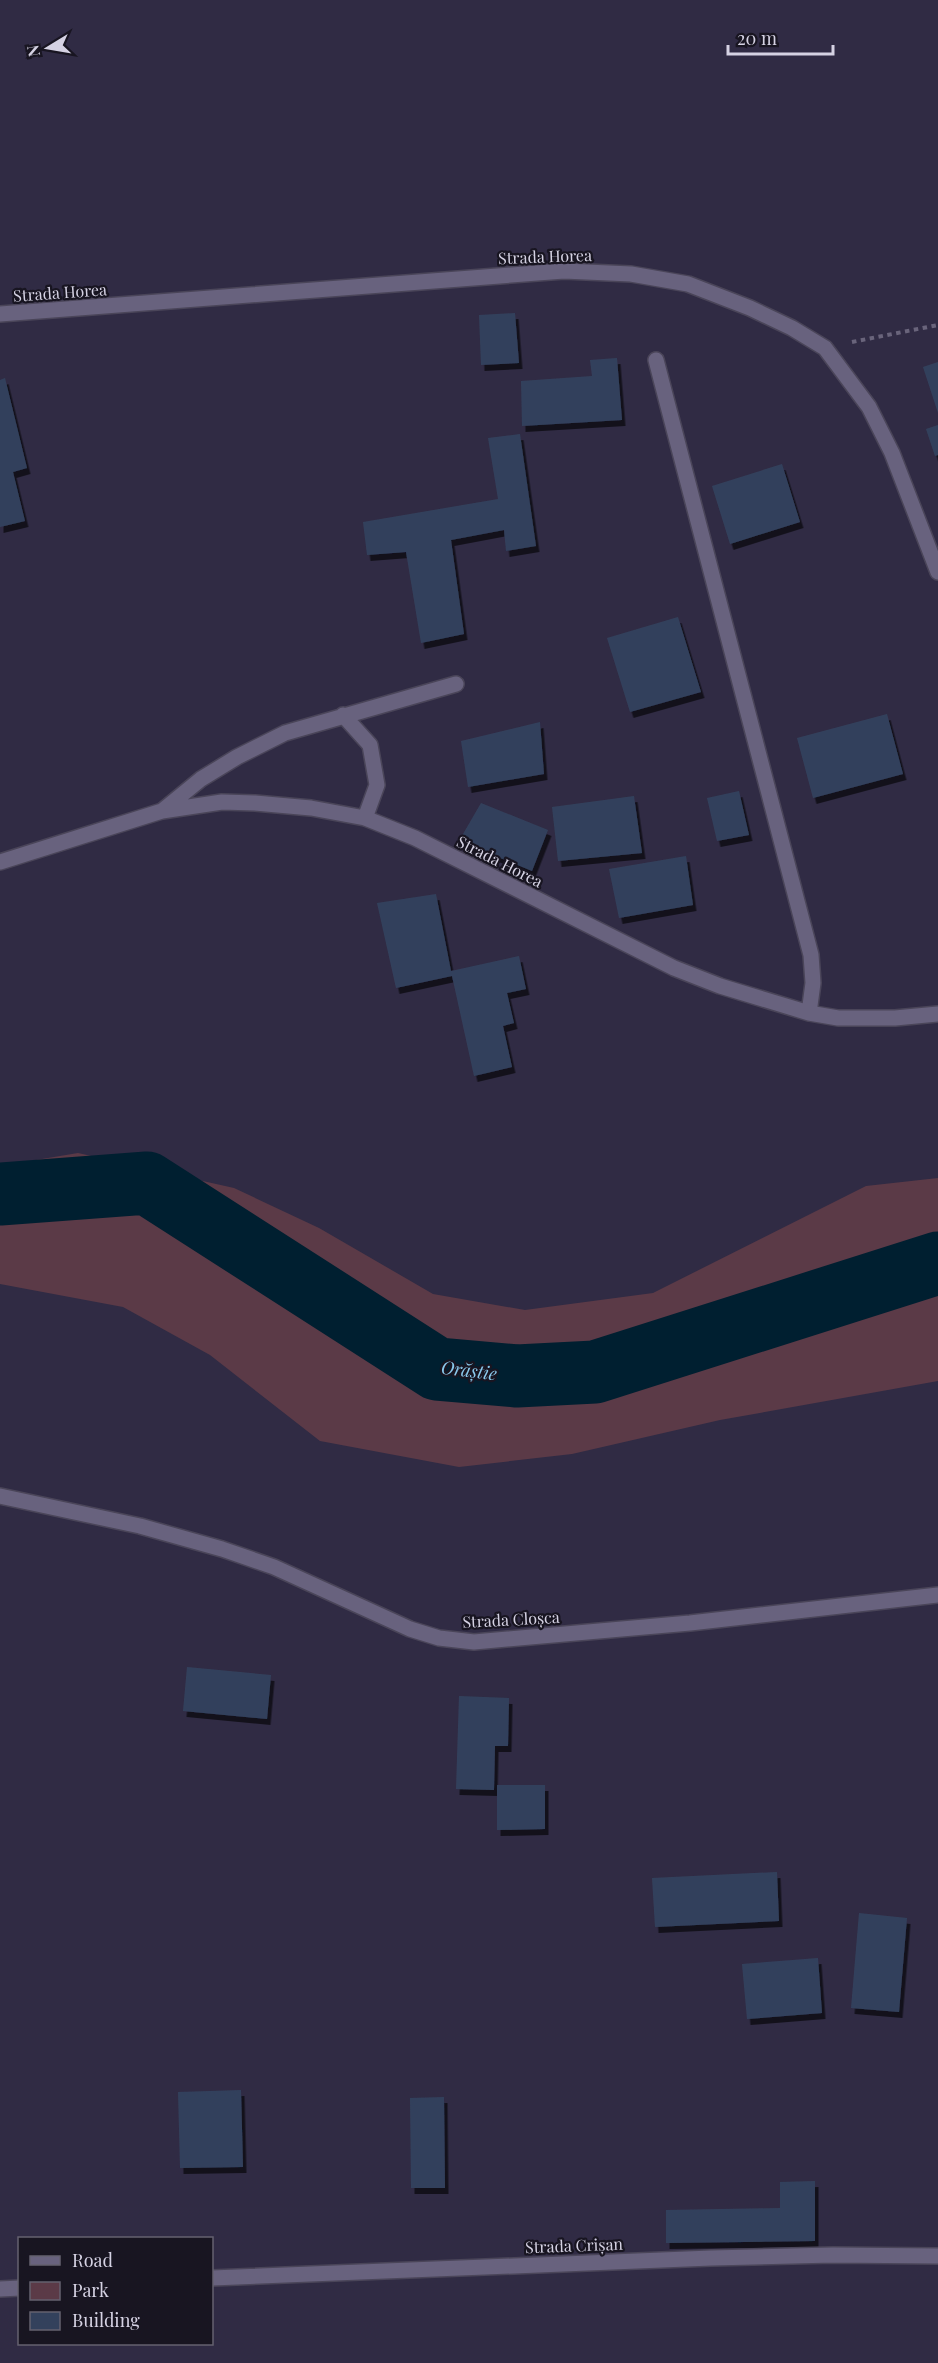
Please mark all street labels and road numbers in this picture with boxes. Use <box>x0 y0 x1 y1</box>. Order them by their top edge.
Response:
street label: Strada Horea <box>498 244 592 268</box>
street label: Strada Horea <box>12 278 108 306</box>
street label: Strada Horea <box>453 830 547 892</box>
street label: Strada Cloșca <box>462 1606 560 1633</box>
street label: Strada Crișan <box>525 2233 624 2258</box>

